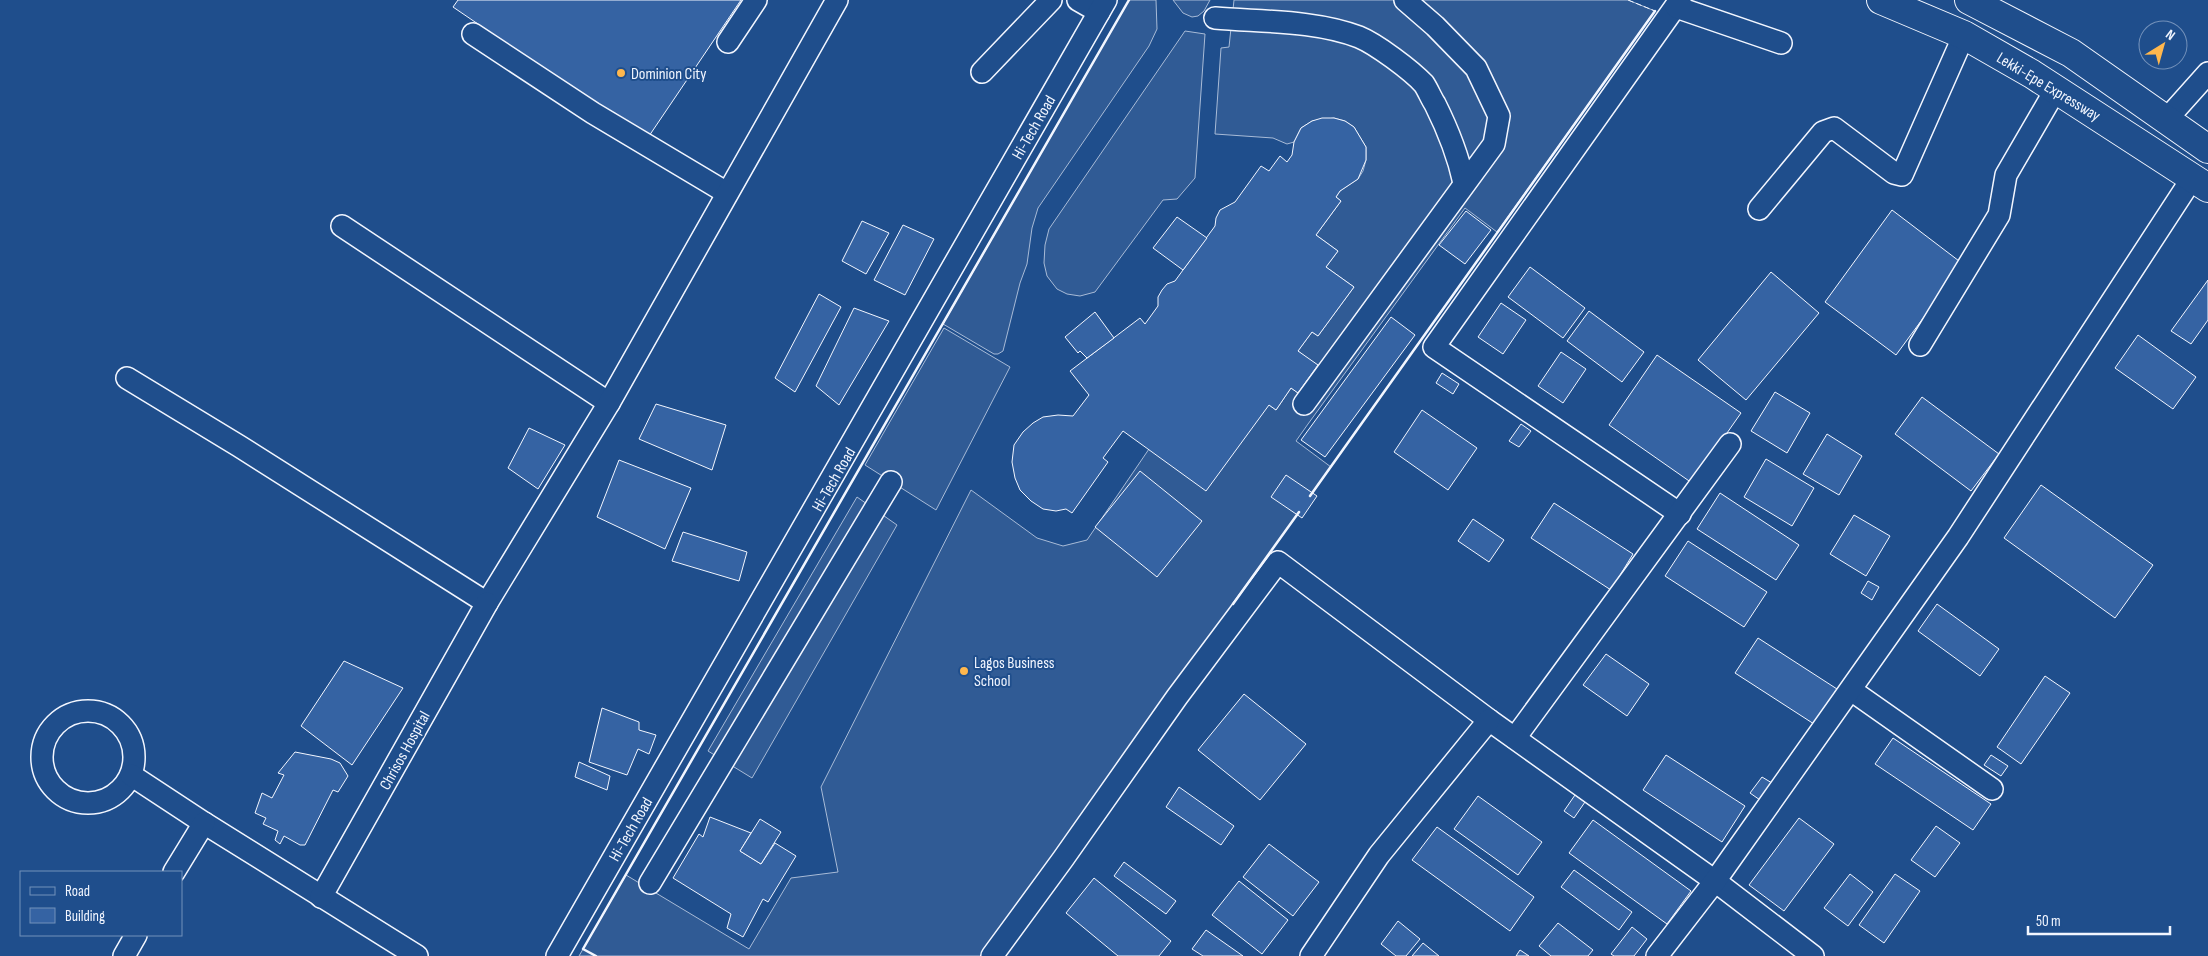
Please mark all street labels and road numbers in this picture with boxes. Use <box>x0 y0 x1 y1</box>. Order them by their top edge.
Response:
street label: Lekki-Epe Expressway <box>1993 49 2104 126</box>
street label: Hi-Tech Road <box>1008 92 1060 163</box>
street label: Hi-Tech Road <box>808 444 860 515</box>
street label: Chrisos Hospital <box>376 708 435 793</box>
street label: Hi-Tech Road <box>605 794 657 865</box>

